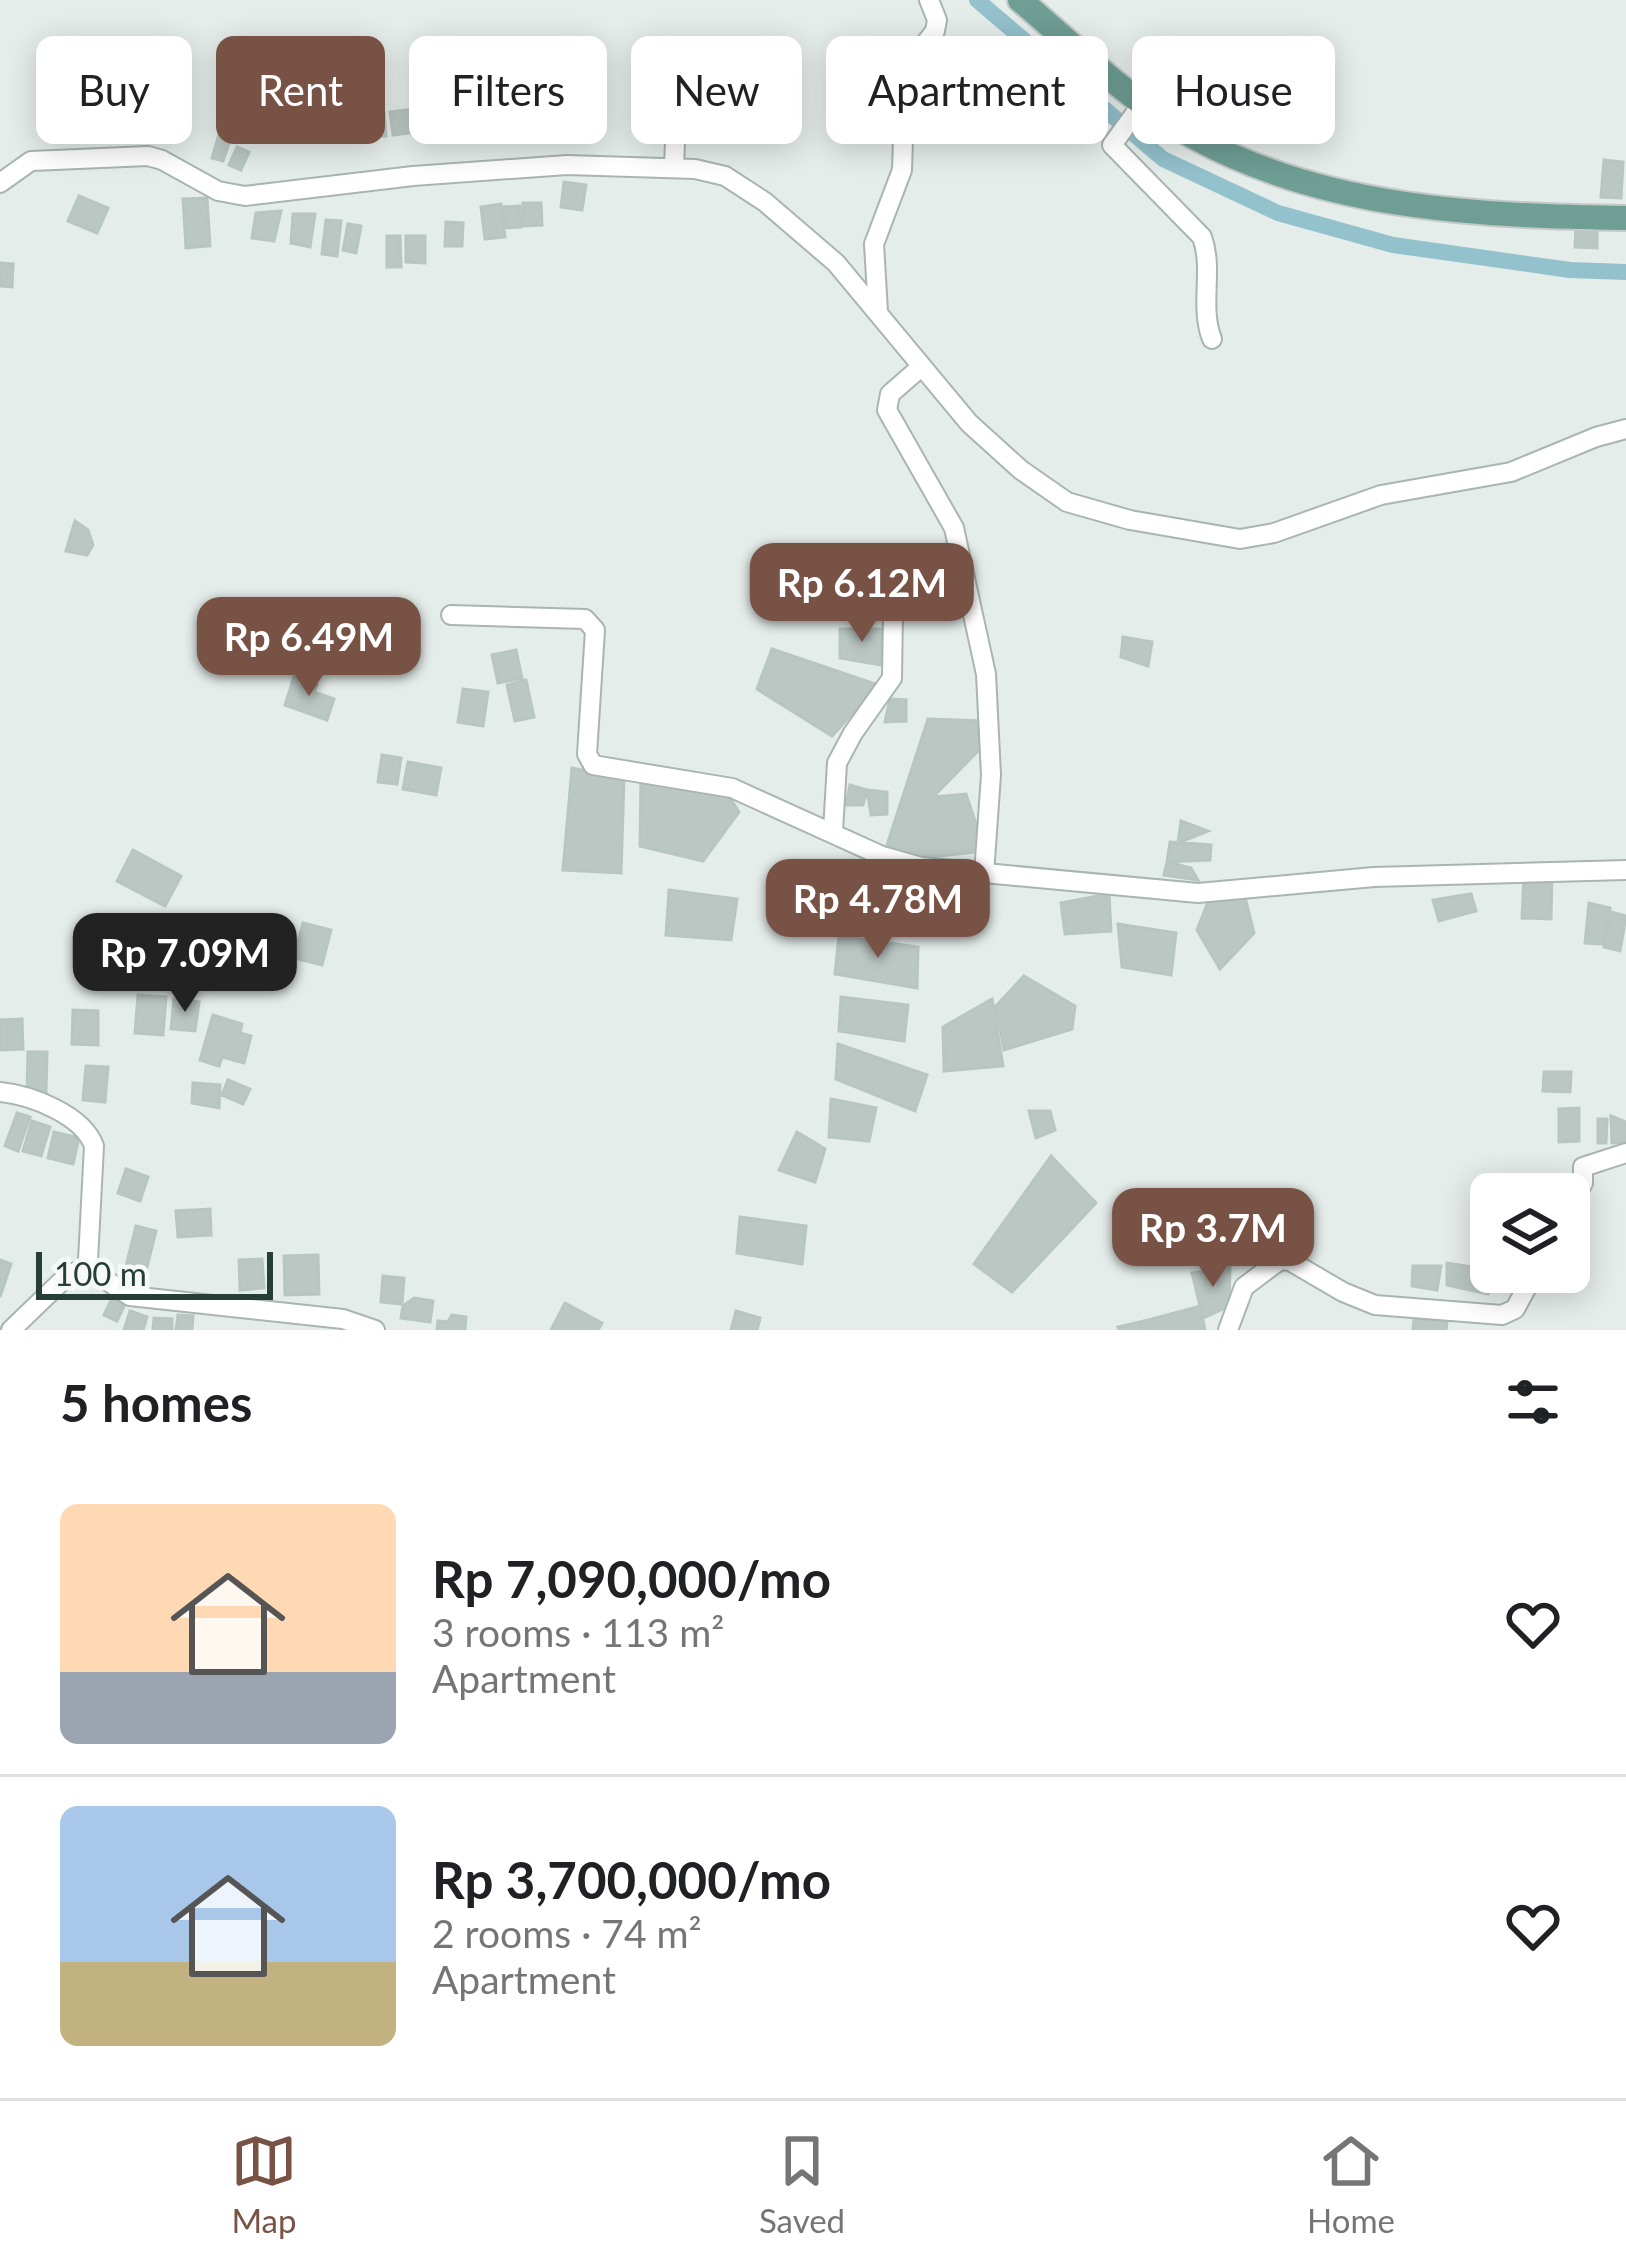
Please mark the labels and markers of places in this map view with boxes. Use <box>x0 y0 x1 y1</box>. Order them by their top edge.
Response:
pin: Rp 6.12M <box>738 543 986 645</box>
pin: Rp 6.49M <box>185 597 433 699</box>
pin: Rp 4.78M <box>754 859 1002 961</box>
pin: Rp 7.09M <box>61 913 309 1015</box>
pin: Rp 3.7M <box>1102 1188 1324 1290</box>

